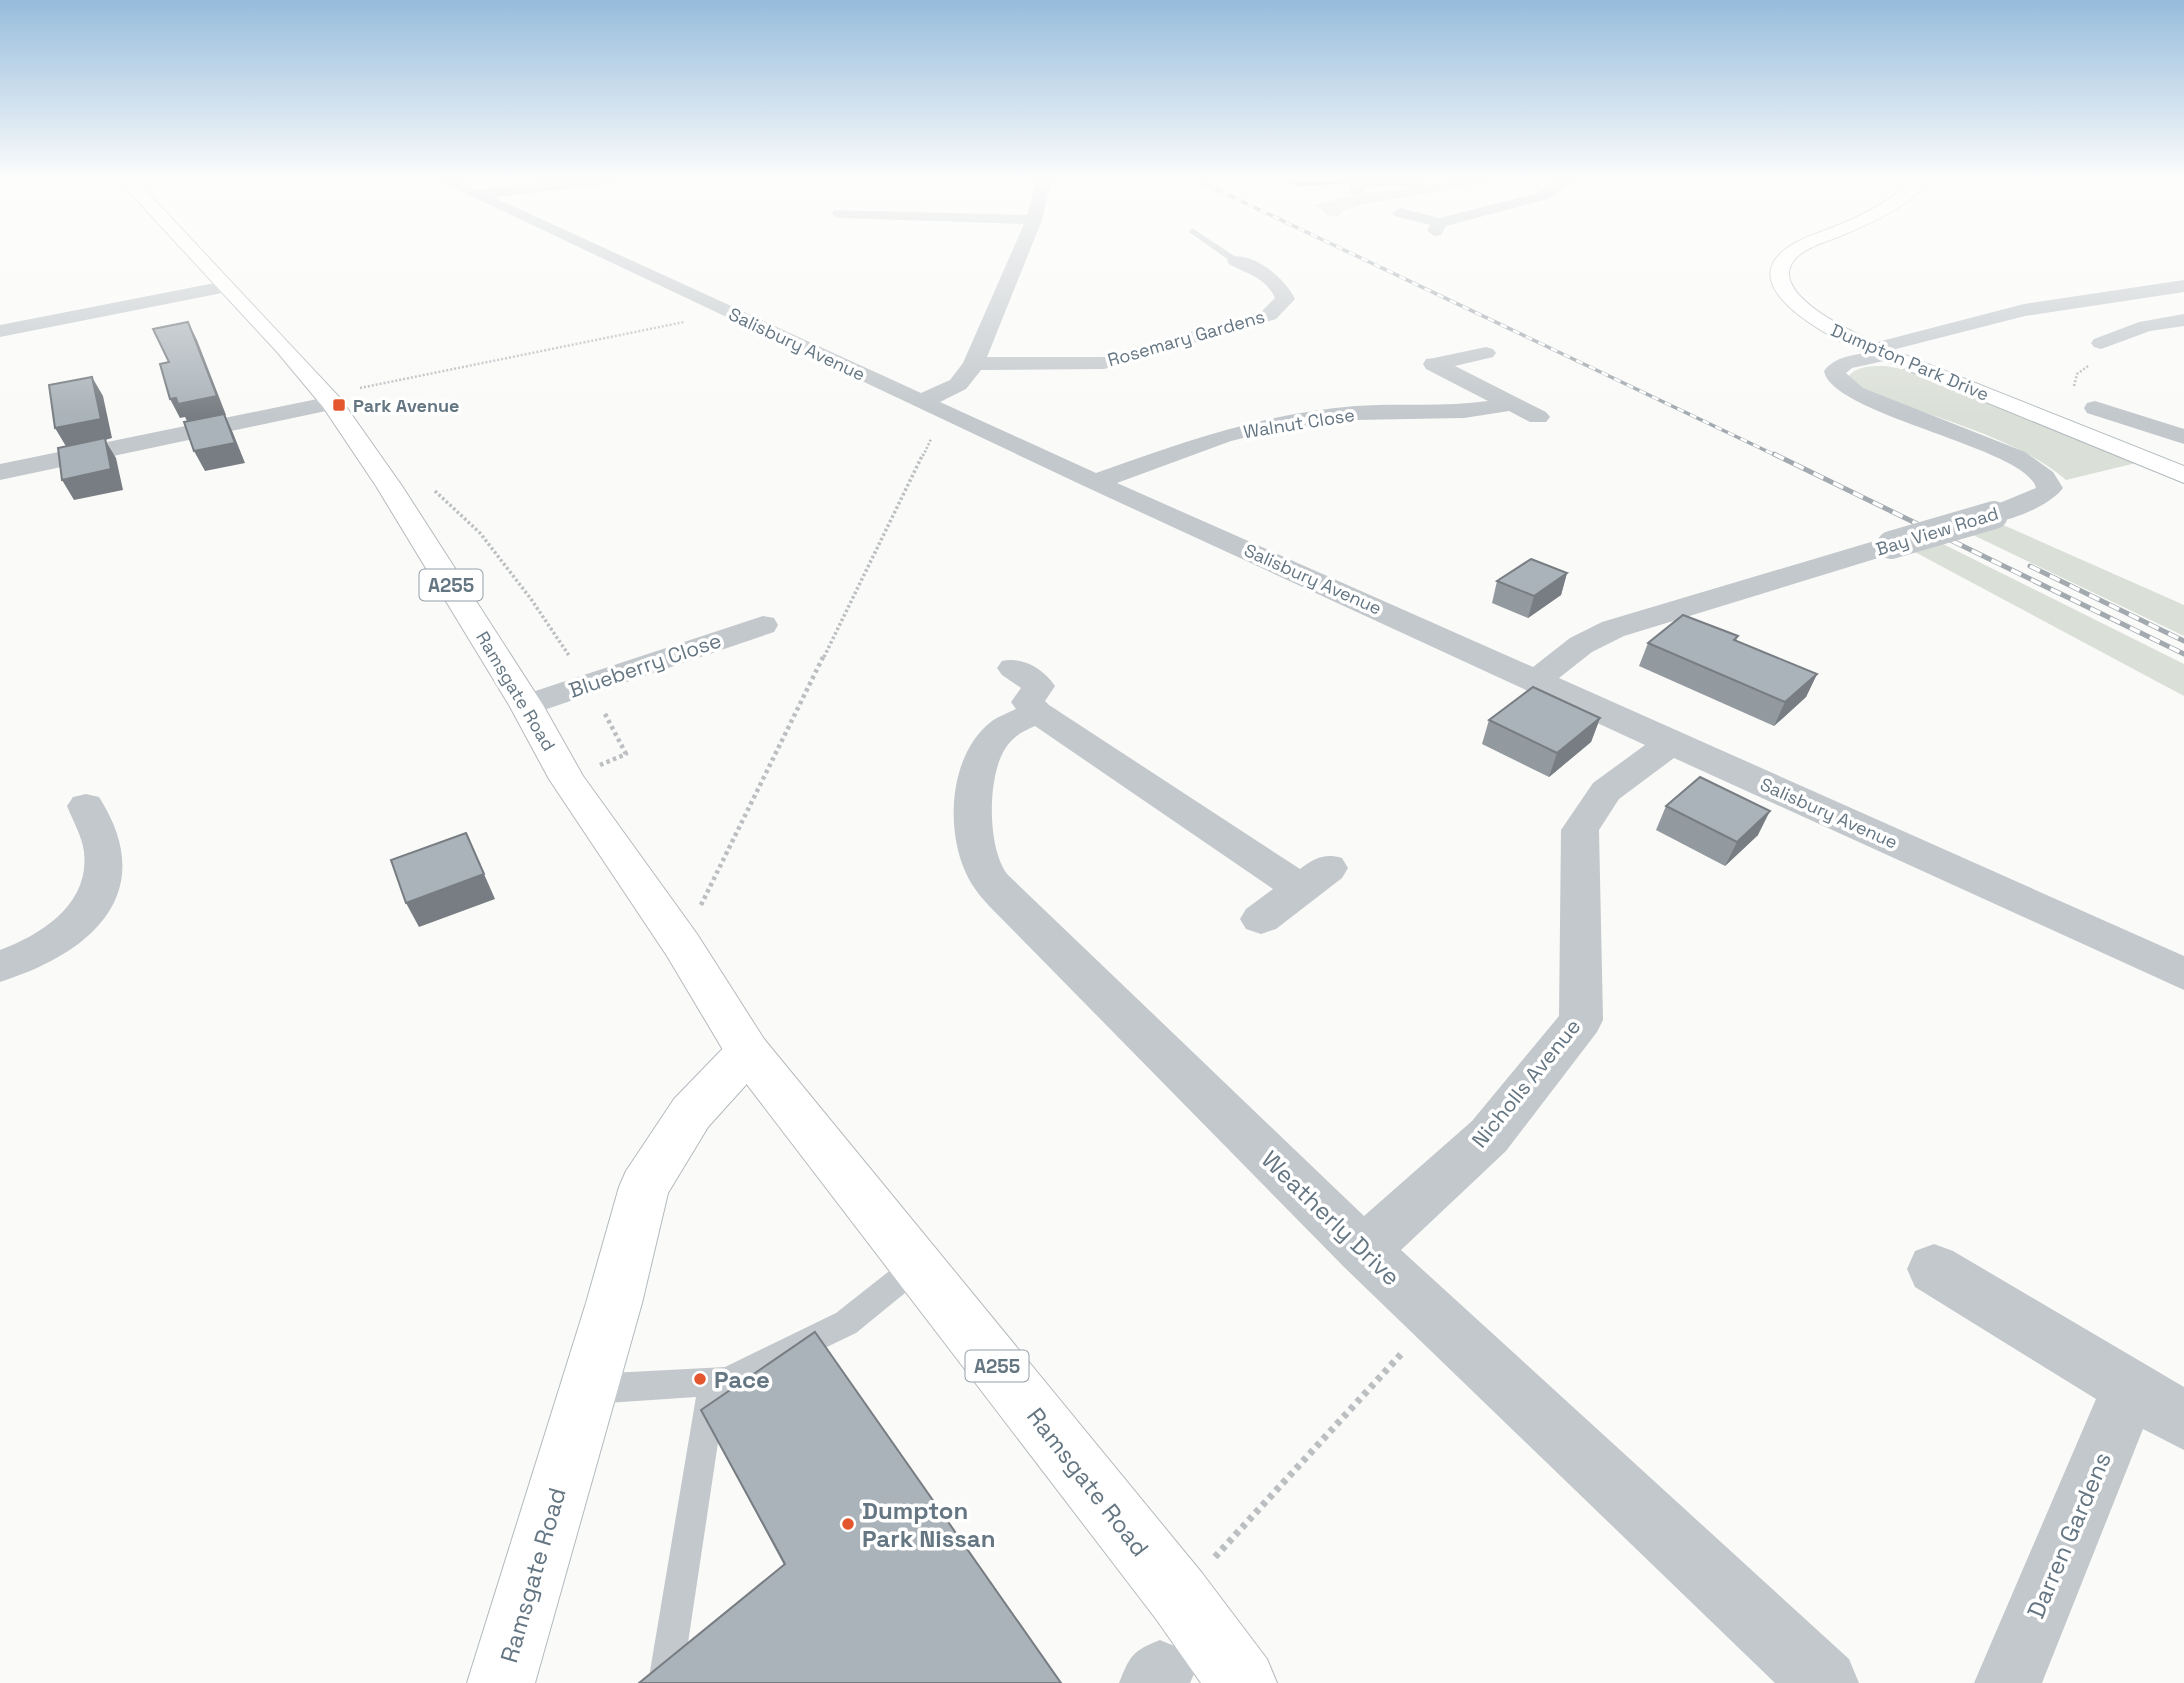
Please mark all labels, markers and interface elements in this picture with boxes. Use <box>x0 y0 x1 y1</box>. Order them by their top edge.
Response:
street label: Salisbury Avenue <box>725 302 869 386</box>
street label: Rosemary Gardens <box>1105 305 1267 371</box>
street label: Dumpton Park Drive <box>1827 318 1993 406</box>
place label: Park Avenue <box>353 394 459 417</box>
marker: Park Avenue <box>331 397 347 413</box>
street label: Walnut Close <box>1242 403 1356 443</box>
street label: Bay View Road <box>1873 501 2001 561</box>
street label: Salisbury Avenue <box>1241 538 1385 620</box>
road number: A255 <box>420 570 482 600</box>
street label: Blueberry Close <box>565 626 725 704</box>
street label: Ramsgate Road <box>471 627 561 755</box>
street label: Salisbury Avenue <box>1757 772 1901 854</box>
street label: Nicholls Avenue <box>1466 1013 1586 1153</box>
street label: Weatherly Drive <box>1255 1144 1407 1292</box>
road number: A255 <box>965 1350 1028 1382</box>
place label: Pace <box>714 1364 770 1395</box>
marker: Pace <box>692 1371 708 1387</box>
street label: Ramsgate Road <box>1020 1401 1156 1563</box>
street label: Darren Gardens <box>2020 1447 2118 1623</box>
street label: Ramsgate Road <box>493 1484 573 1666</box>
place label: Dumpton Park Nissan <box>862 1495 995 1554</box>
marker: Dumpton Park Nissan <box>840 1516 856 1532</box>

